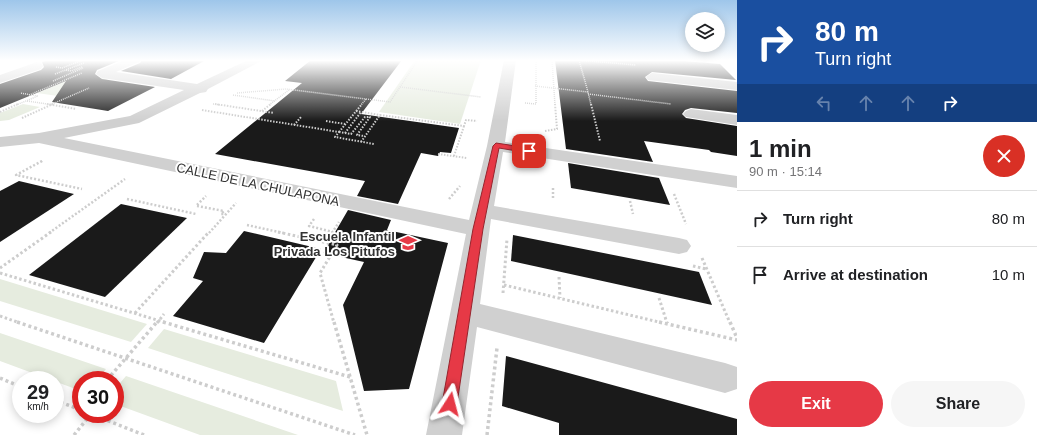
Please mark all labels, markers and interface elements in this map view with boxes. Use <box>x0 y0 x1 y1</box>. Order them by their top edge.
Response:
map controls <box>685 12 725 52</box>
button: layers <box>685 12 725 52</box>
icon: right <box>749 16 801 68</box>
text: 80 m <box>815 16 879 47</box>
text: Turn right <box>815 49 891 69</box>
icon: left <box>813 92 835 114</box>
icon: ahead <box>855 92 877 114</box>
icon: ahead <box>897 92 919 114</box>
icon: right <box>939 92 961 114</box>
pin <box>512 134 546 168</box>
text: 1 min <box>749 135 812 162</box>
button: close <box>983 135 1025 177</box>
icon: arrive <box>518 140 540 162</box>
street label: CALLE DE LA CHULAPONA <box>175 160 341 209</box>
text: 90 m · 15:14 <box>749 164 822 179</box>
icon: right <box>749 208 771 230</box>
text: Turn right <box>783 210 853 227</box>
text: 80 m <box>992 210 1025 227</box>
place label: Escuela Infantil Privada Los Pitufos <box>274 229 395 259</box>
school or university icon: Escuela Infantil Privada Los Pitufos <box>398 233 418 253</box>
icon: arrive <box>749 264 771 286</box>
text: Arrive at destination <box>783 266 928 283</box>
text: 10 m <box>992 266 1025 283</box>
speed limit sign: 30 <box>72 371 124 423</box>
text: 29 <box>27 381 49 403</box>
button: Exit <box>749 381 883 427</box>
button: Share <box>891 381 1025 427</box>
position arrow <box>429 383 471 425</box>
text: km/h <box>27 401 49 412</box>

